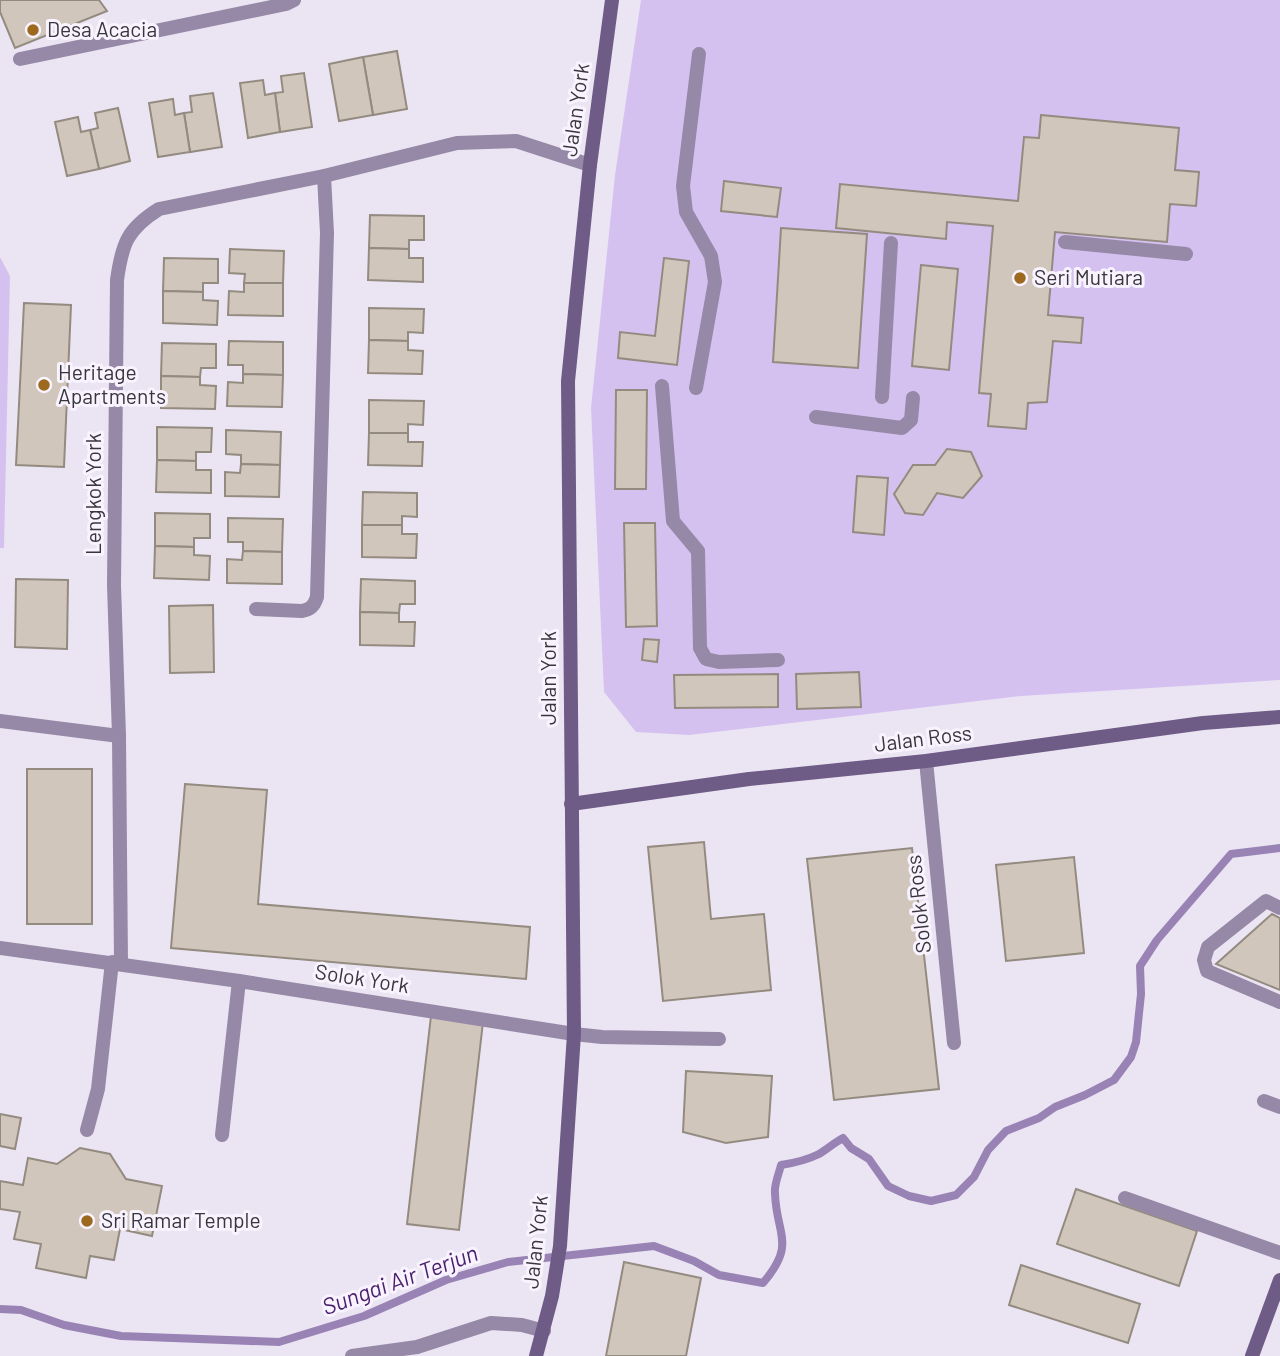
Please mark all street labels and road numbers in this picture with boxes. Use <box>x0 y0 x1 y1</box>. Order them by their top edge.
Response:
street label: Jalan York <box>556 61 593 158</box>
street label: Lengkok York <box>80 433 105 555</box>
street label: Jalan York <box>535 631 560 725</box>
street label: Jalan Ross <box>873 719 973 756</box>
street label: Solok Ross <box>900 854 935 955</box>
street label: Solok York <box>313 958 411 997</box>
street label: Jalan York <box>517 1194 552 1290</box>

